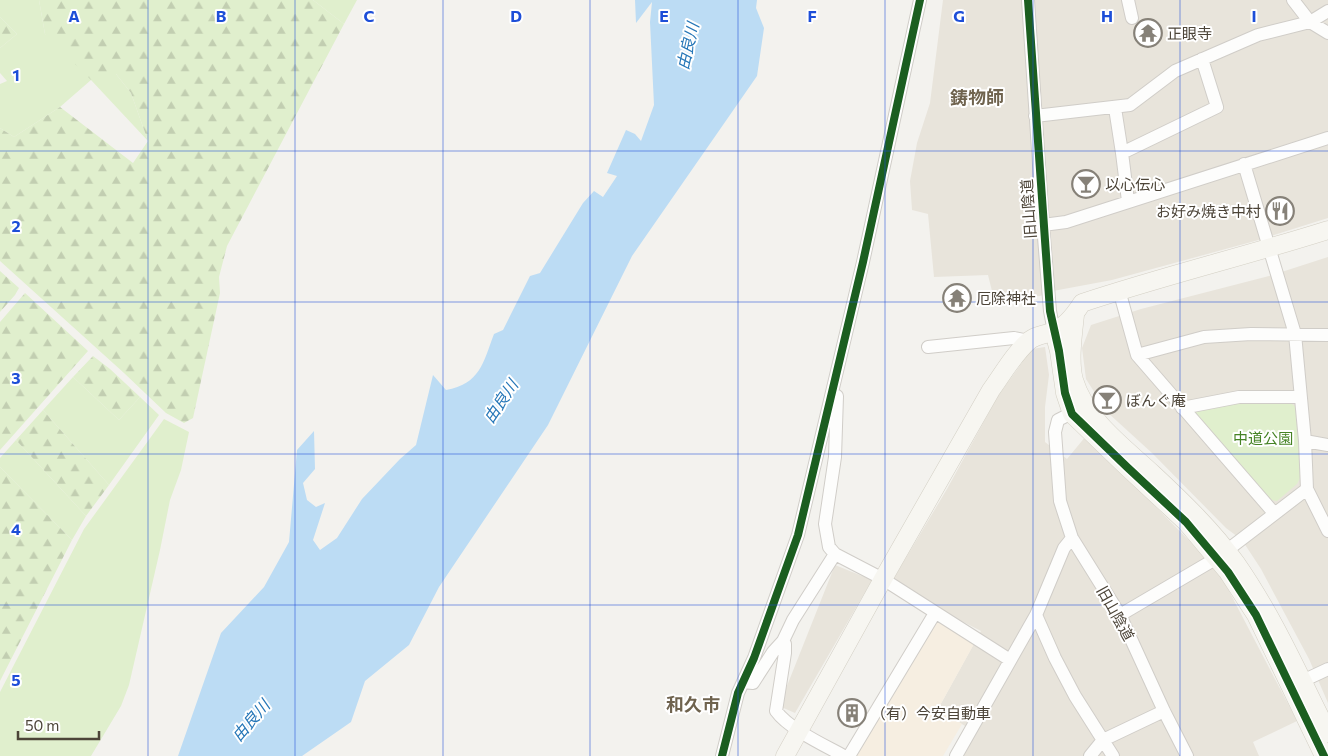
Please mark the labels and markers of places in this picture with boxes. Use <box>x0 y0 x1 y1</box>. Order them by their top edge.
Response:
temple icon: 正眼寺 <box>1133 18 1163 48</box>
place label: 正眼寺 <box>1167 24 1212 42</box>
bar icon: 以心伝心 <box>1071 169 1101 199</box>
place label: 以心伝心 <box>1105 175 1165 193</box>
restaurant icon: お好み焼き中村 <box>1265 196 1295 226</box>
place label: お好み焼き中村 <box>1156 202 1261 220</box>
temple icon: 厄除神社 <box>942 283 972 313</box>
place label: 厄除神社 <box>976 289 1036 307</box>
bar icon: ぼんぐ庵 <box>1092 385 1122 415</box>
place label: ぼんぐ庵 <box>1126 391 1186 409</box>
building icon: （有）今安自動車 <box>837 698 867 728</box>
place label: （有）今安自動車 <box>871 704 991 722</box>

